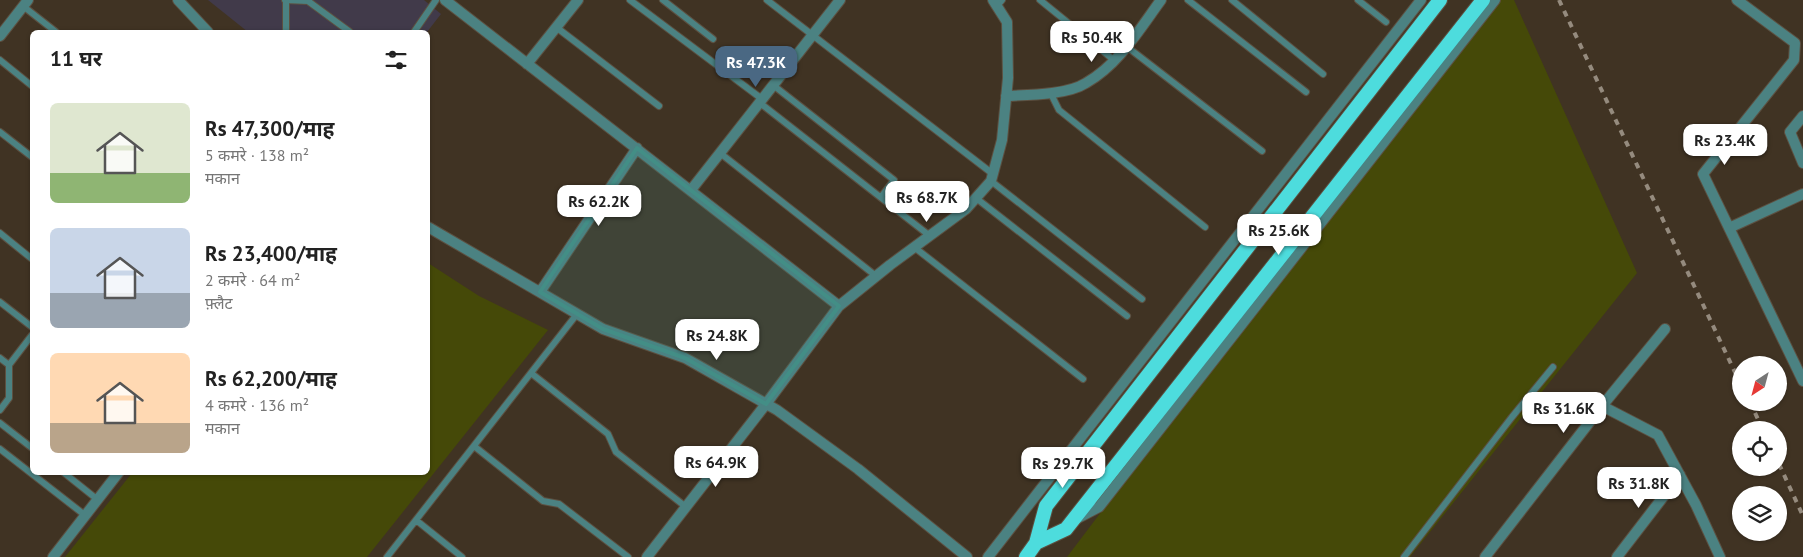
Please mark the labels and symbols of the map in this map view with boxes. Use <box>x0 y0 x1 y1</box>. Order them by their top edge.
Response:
pin: Rs 50.4K <box>1040 20 1144 63</box>
pin: Rs 47.3K <box>704 46 808 88</box>
pin: Rs 23.4K <box>1673 124 1777 166</box>
pin: Rs 68.7K <box>875 180 979 223</box>
pin: Rs 62.2K <box>547 184 651 227</box>
pin: Rs 25.6K <box>1227 214 1331 256</box>
pin: Rs 24.8K <box>665 318 769 361</box>
north arrow <box>1732 356 1788 411</box>
pin: Rs 31.6K <box>1512 392 1616 434</box>
pin: Rs 64.9K <box>664 446 768 488</box>
pin: Rs 29.7K <box>1011 446 1115 489</box>
pin: Rs 31.8K <box>1587 466 1691 509</box>

